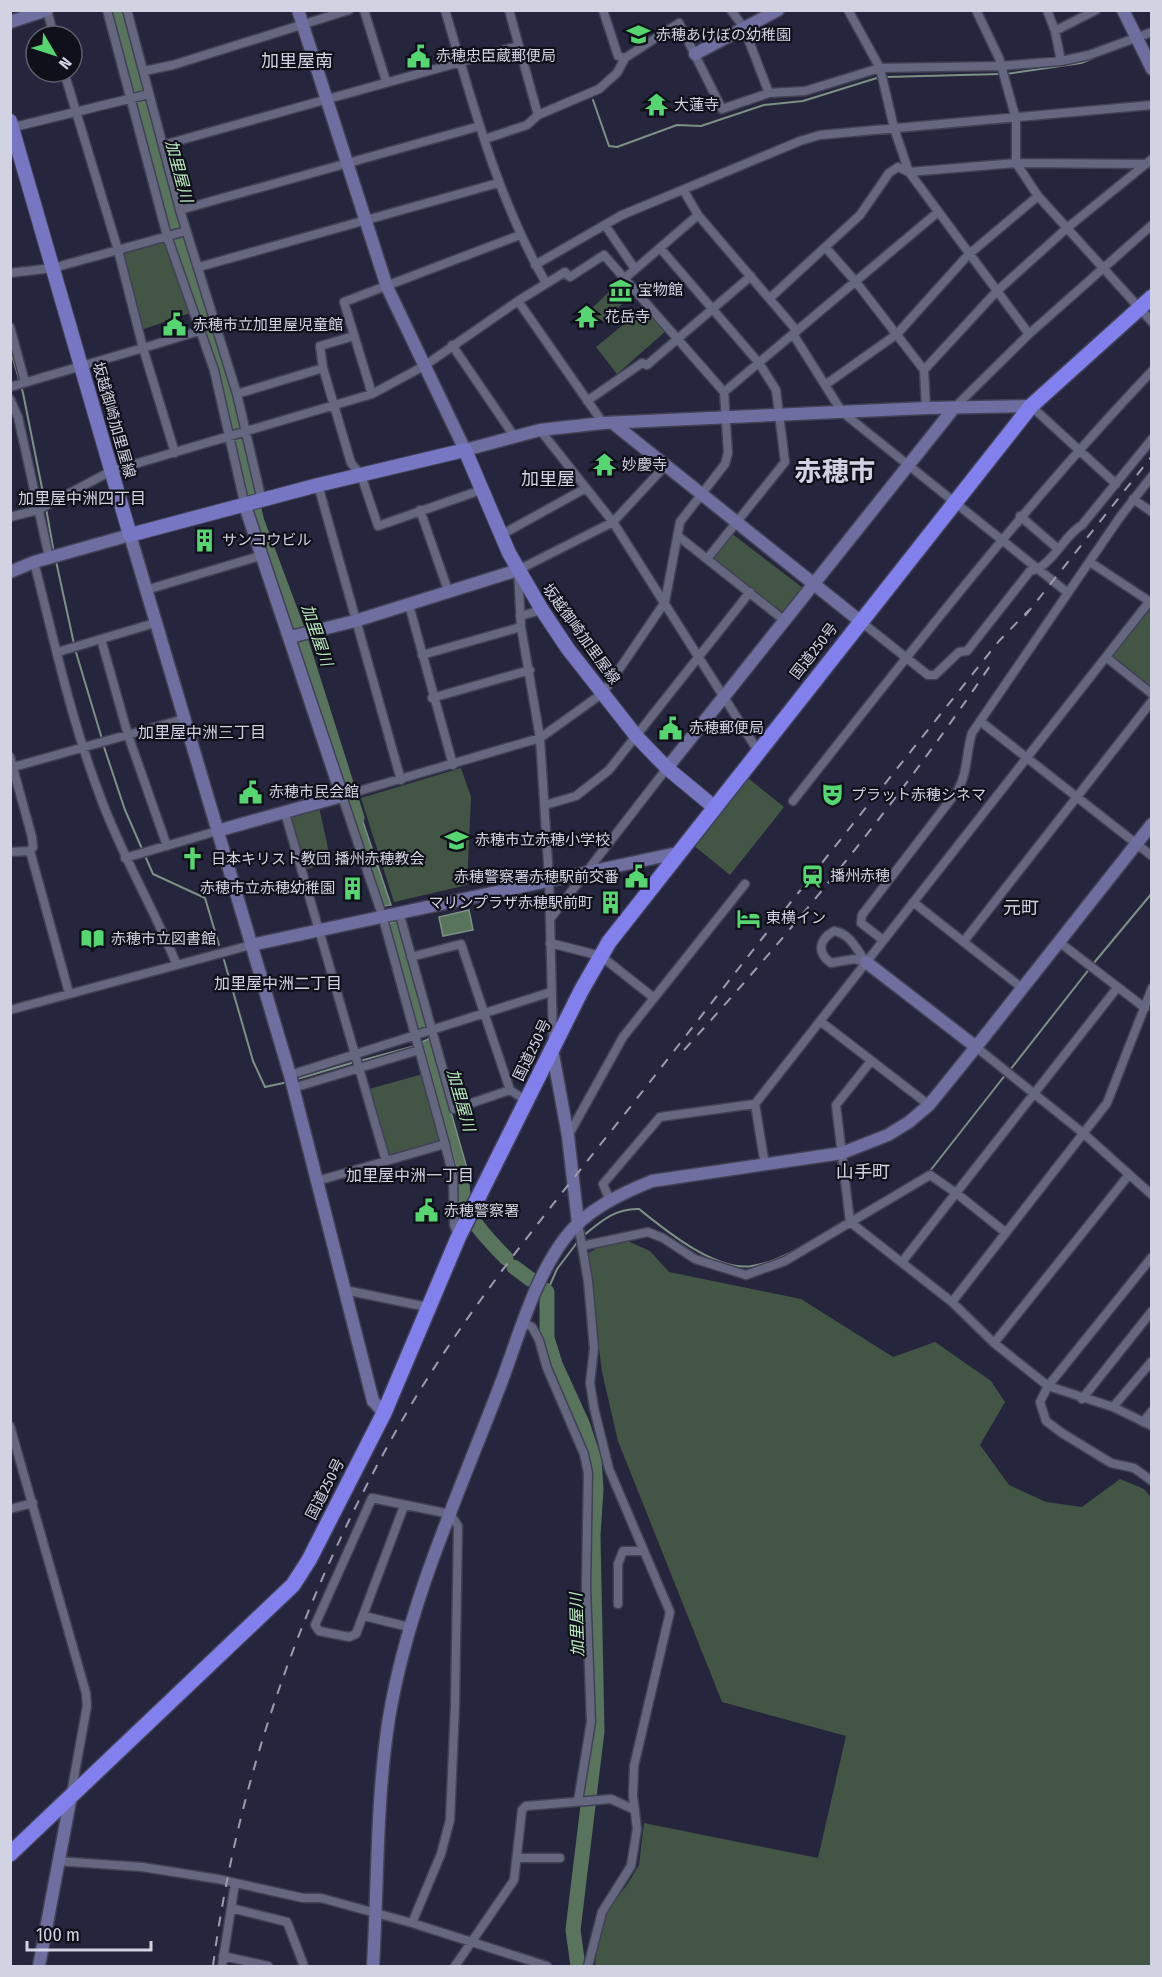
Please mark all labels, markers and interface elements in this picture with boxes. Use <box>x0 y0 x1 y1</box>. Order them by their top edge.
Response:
school or university icon: 赤穂あけぼの幼稚園 <box>625 22 651 48</box>
north arrow <box>24 24 84 84</box>
place label: 赤穂あけぼの幼稚園 <box>656 26 791 44</box>
public building icon: 赤穂忠臣蔵郵便局 <box>405 43 431 69</box>
place label: 赤穂忠臣蔵郵便局 <box>436 47 556 65</box>
district label: 加里屋南 <box>261 50 333 72</box>
text: N <box>55 53 76 73</box>
temple icon: 大蓮寺 <box>643 92 669 118</box>
place label: 大蓮寺 <box>674 96 719 114</box>
water label: 加里屋川 <box>162 138 197 206</box>
museum icon: 宝物館 <box>607 277 633 303</box>
place label: 宝物館 <box>638 281 683 299</box>
temple icon: 花岳寺 <box>574 304 600 330</box>
place label: 花岳寺 <box>605 308 650 326</box>
public building icon: 赤穂市立加里屋児童館 <box>162 312 188 338</box>
place label: 赤穂市立加里屋児童館 <box>193 316 343 334</box>
street label: 坂越御崎加里屋線 <box>89 360 139 480</box>
temple icon: 妙慶寺 <box>591 452 617 478</box>
place label: 妙慶寺 <box>622 456 667 474</box>
district label: 赤穂市 <box>795 456 876 488</box>
district label: 加里屋 <box>521 468 575 490</box>
district label: 加里屋中洲四丁目 <box>18 489 146 508</box>
building icon: サンコウビル <box>191 527 217 553</box>
place label: サンコウビル <box>222 531 311 549</box>
street label: 坂越御崎加里屋線 <box>538 580 624 688</box>
water label: 加里屋川 <box>298 602 337 670</box>
street label: 国道250号 <box>786 619 842 683</box>
public building icon: 赤穂郵便局 <box>658 715 684 741</box>
place label: 赤穂郵便局 <box>689 719 764 737</box>
district label: 加里屋中洲三丁目 <box>138 723 266 742</box>
public building icon: 赤穂市民会館 <box>238 779 264 805</box>
theatre icon: プラット赤穂シネマ <box>820 782 846 808</box>
place label: 赤穂市民会館 <box>269 783 359 801</box>
place label: プラット赤穂シネマ <box>851 786 986 804</box>
school or university icon: 赤穂市立赤穂小学校 <box>444 827 470 853</box>
place label: 赤穂市立赤穂小学校 <box>475 831 610 849</box>
church icon: 日本キリスト教団 播州赤穂教会 <box>180 846 206 872</box>
place label: 日本キリスト教団 播州赤穂教会 <box>211 850 425 868</box>
station icon: 播州赤穂 <box>799 863 825 889</box>
public building icon: 赤穂警察署赤穂駅前交番 <box>624 864 650 890</box>
place label: 播州赤穂 <box>830 867 890 885</box>
place label: 赤穂警察署赤穂駅前交番 <box>454 868 619 886</box>
building icon: 赤穂市立赤穂幼稚園 <box>340 875 366 901</box>
place label: 赤穂市立赤穂幼稚園 <box>200 879 335 897</box>
building icon: マリンプラザ赤穂駅前町 <box>598 890 624 916</box>
place label: マリンプラザ赤穂駅前町 <box>428 894 593 912</box>
district label: 元町 <box>1003 897 1039 919</box>
hotel icon: 東横イン <box>735 905 761 931</box>
place label: 東横イン <box>766 909 826 927</box>
library icon: 赤穂市立図書館 <box>80 926 106 952</box>
place label: 赤穂市立図書館 <box>111 930 216 948</box>
district label: 加里屋中洲二丁目 <box>214 974 342 993</box>
street label: 国道250号 <box>509 1016 555 1084</box>
water label: 加里屋川 <box>443 1067 480 1135</box>
district label: 山手町 <box>836 1161 890 1183</box>
district label: 加里屋中洲一丁目 <box>346 1166 474 1185</box>
public building icon: 赤穂警察署 <box>413 1198 439 1224</box>
place label: 赤穂警察署 <box>444 1202 519 1220</box>
street label: 国道250号 <box>302 1455 348 1523</box>
water label: 加里屋川 <box>566 1591 588 1657</box>
scale bar <box>27 1914 152 1952</box>
text: 100 m <box>36 1924 80 1946</box>

